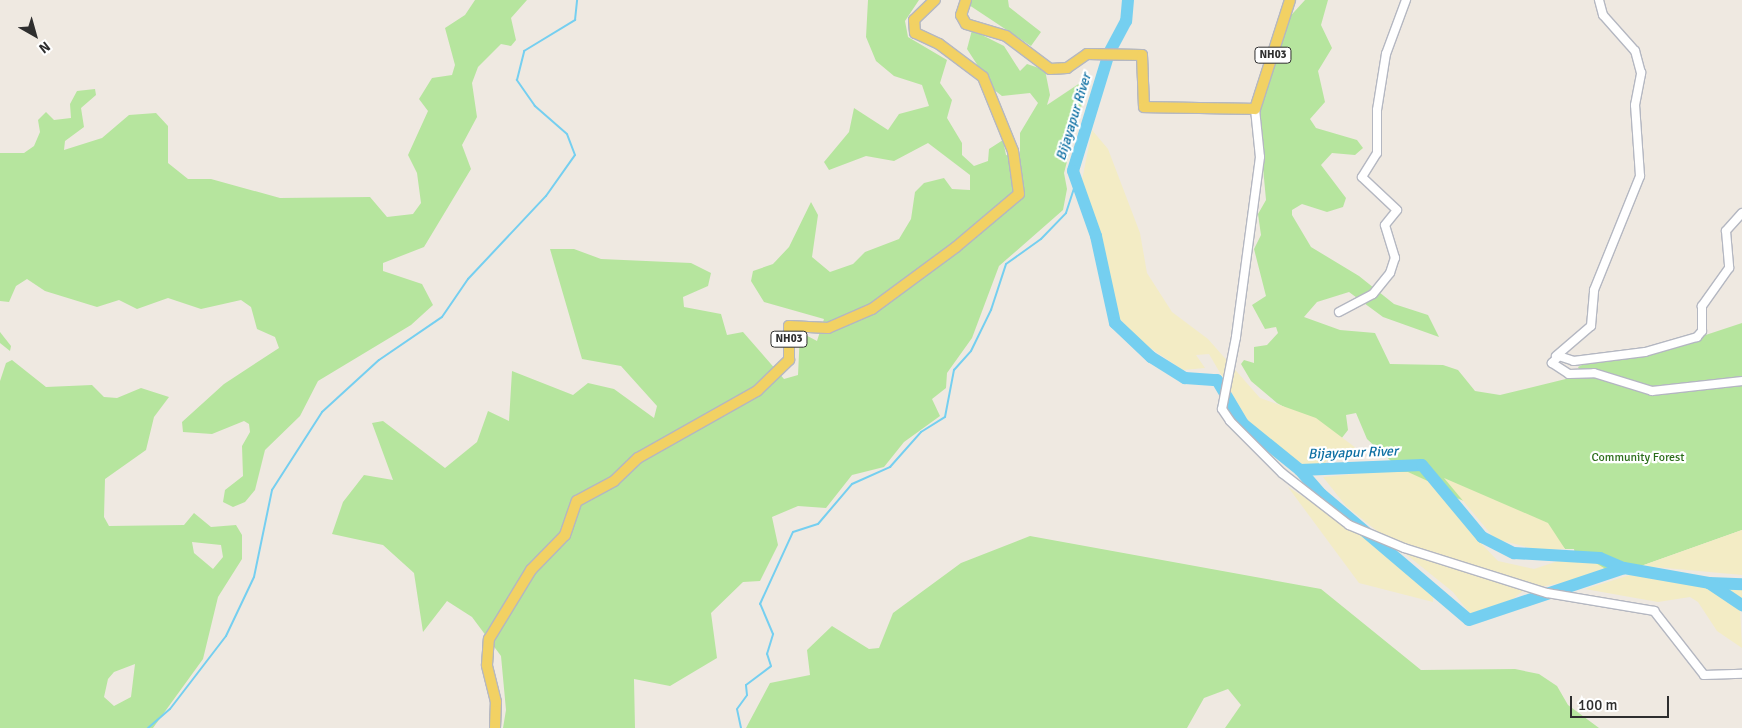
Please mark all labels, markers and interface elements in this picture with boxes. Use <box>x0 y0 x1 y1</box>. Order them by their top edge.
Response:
north arrow <box>10 10 60 60</box>
text: N <box>35 38 54 57</box>
road number: NH03 <box>1254 46 1292 64</box>
water label: Bijayapur River <box>1053 71 1095 163</box>
road number: NH03 <box>770 330 808 348</box>
water label: Bijayapur River <box>1308 443 1398 463</box>
park label: Community Forest <box>1591 451 1685 465</box>
scale bar <box>1572 686 1671 718</box>
text: 100 m <box>1578 696 1618 714</box>

